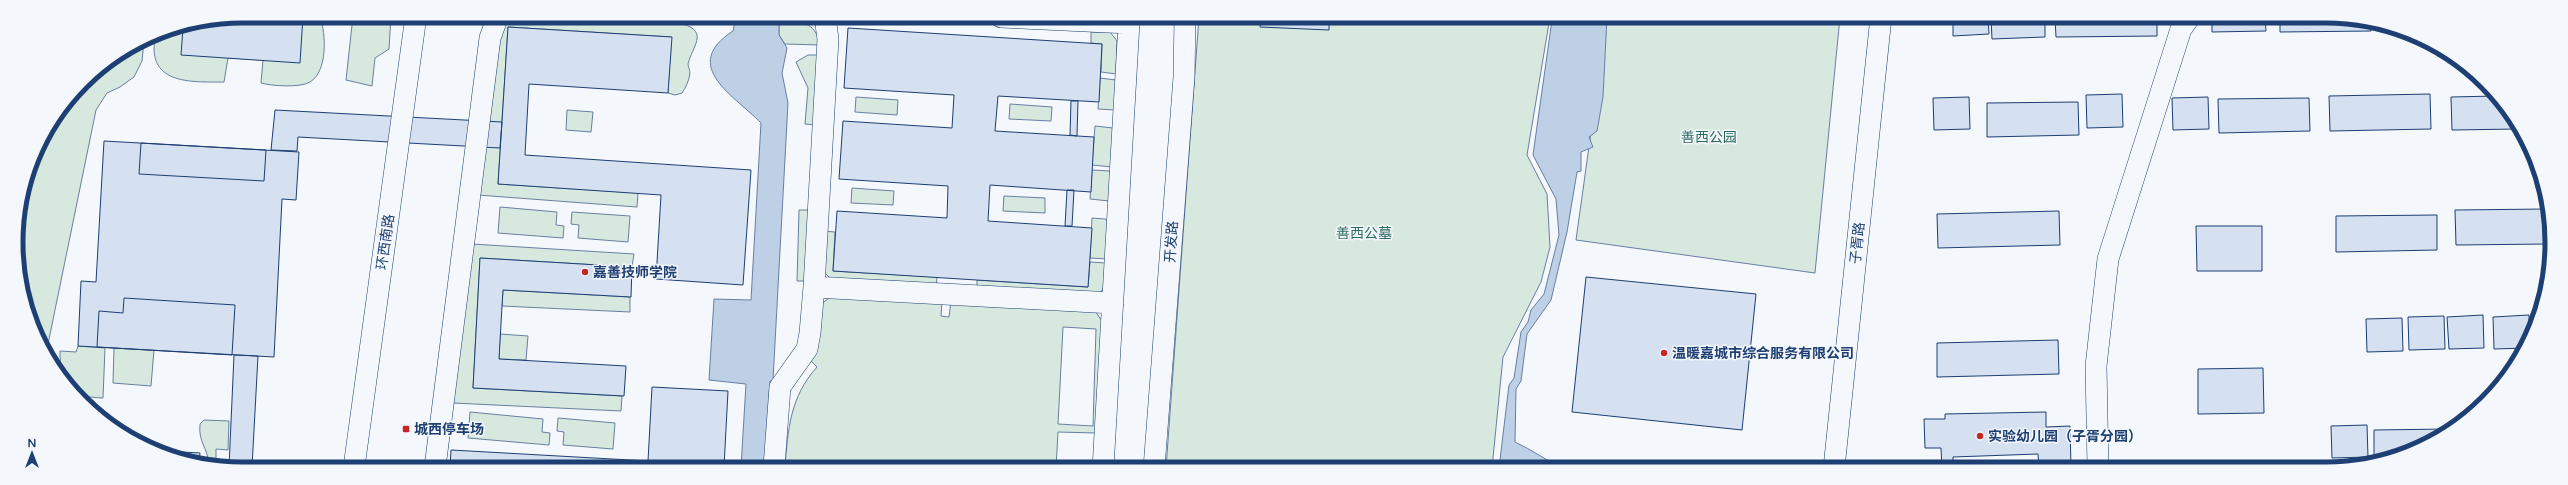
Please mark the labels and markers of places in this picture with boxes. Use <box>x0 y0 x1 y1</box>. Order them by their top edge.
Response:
place label: 嘉善技师学院 <box>593 264 677 281</box>
marker: 嘉善技师学院 <box>580 267 590 277</box>
place label: 温暖嘉城市综合服务有限公司 <box>1672 345 1854 362</box>
marker: 温暖嘉城市综合服务有限公司 <box>1659 348 1669 358</box>
place label: 城西停车场 <box>414 421 484 438</box>
marker: 城西停车场 <box>401 424 411 434</box>
place label: 实验幼儿园（子胥分园） <box>1988 428 2142 445</box>
marker: 实验幼儿园（子胥分园） <box>1975 431 1985 441</box>

